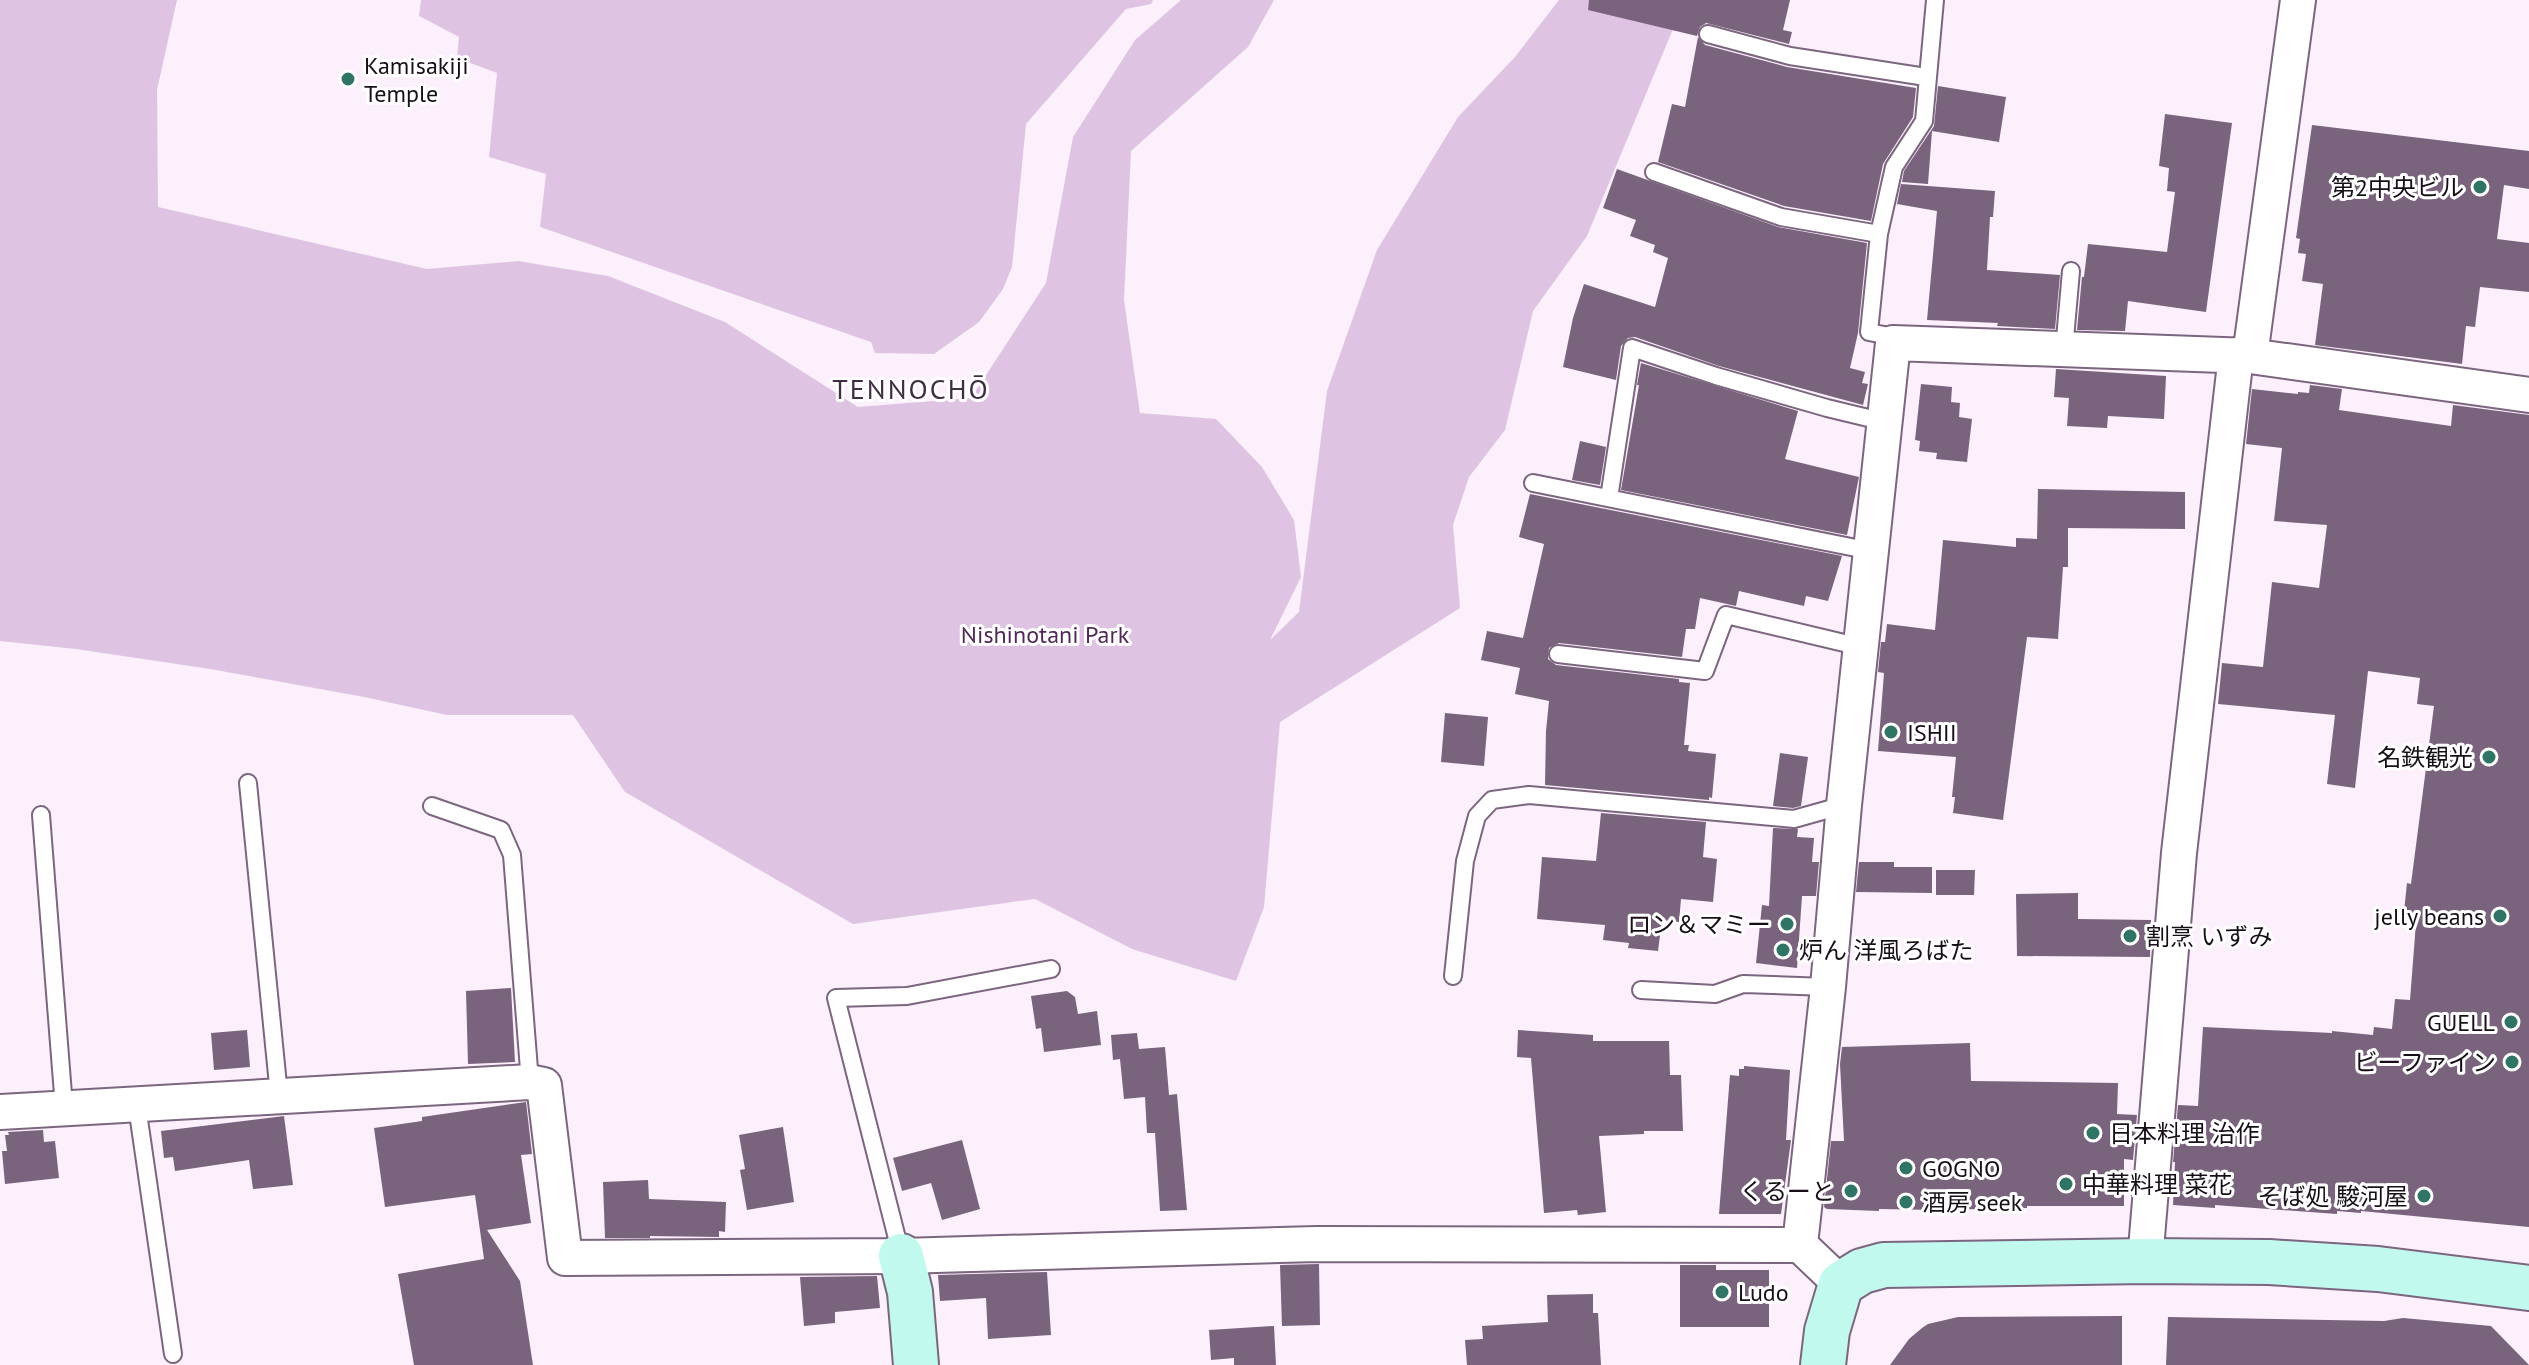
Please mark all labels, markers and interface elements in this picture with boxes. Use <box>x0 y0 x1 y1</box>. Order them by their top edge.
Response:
place label: Kamisakiji Temple <box>364 50 469 109</box>
marker: Kamisakiji Temple <box>339 70 357 88</box>
place label: 第2中央ビル <box>2331 172 2464 203</box>
marker: 第2中央ビル <box>2471 178 2489 196</box>
district label: TENNOCHŌ <box>832 370 990 407</box>
park label: Nishinotani Park <box>961 619 1130 650</box>
place label: ISHII <box>1907 717 1957 748</box>
marker: ISHII <box>1882 723 1900 741</box>
place label: 名鉄観光 <box>2377 742 2473 773</box>
marker: 名鉄観光 <box>2480 748 2498 766</box>
place label: jelly beans <box>2374 901 2484 932</box>
marker: jelly beans <box>2491 907 2509 925</box>
place label: ロン＆マミー <box>1627 909 1771 940</box>
marker: ロン＆マミー <box>1778 915 1796 933</box>
place label: 割烹 いずみ <box>2146 921 2272 952</box>
marker: 割烹 いずみ <box>2121 927 2139 945</box>
place label: 炉ん 洋風ろばた <box>1799 935 1973 966</box>
marker: 炉ん 洋風ろばた <box>1774 941 1792 959</box>
place label: GUELL <box>2427 1007 2495 1038</box>
marker: GUELL <box>2502 1013 2520 1031</box>
place label: ビーファイン <box>2353 1047 2496 1078</box>
marker: ビーファイン <box>2503 1053 2521 1071</box>
place label: 日本料理 治作 <box>2109 1118 2259 1149</box>
marker: 日本料理 治作 <box>2084 1124 2102 1142</box>
place label: GOGNO <box>1922 1153 2000 1184</box>
marker: GOGNO <box>1897 1159 1915 1177</box>
place label: 中華料理 菜花 <box>2082 1169 2232 1200</box>
marker: 中華料理 菜花 <box>2057 1175 2075 1193</box>
place label: くるーと <box>1739 1176 1835 1207</box>
place label: そば処 駿河屋 <box>2258 1181 2408 1212</box>
marker: くるーと <box>1842 1182 1860 1200</box>
place label: 酒房 seek <box>1922 1187 2023 1218</box>
marker: そば処 駿河屋 <box>2415 1187 2433 1205</box>
marker: 酒房 seek <box>1897 1193 1915 1211</box>
place label: Ludo <box>1738 1277 1789 1308</box>
marker: Ludo <box>1713 1283 1731 1301</box>

